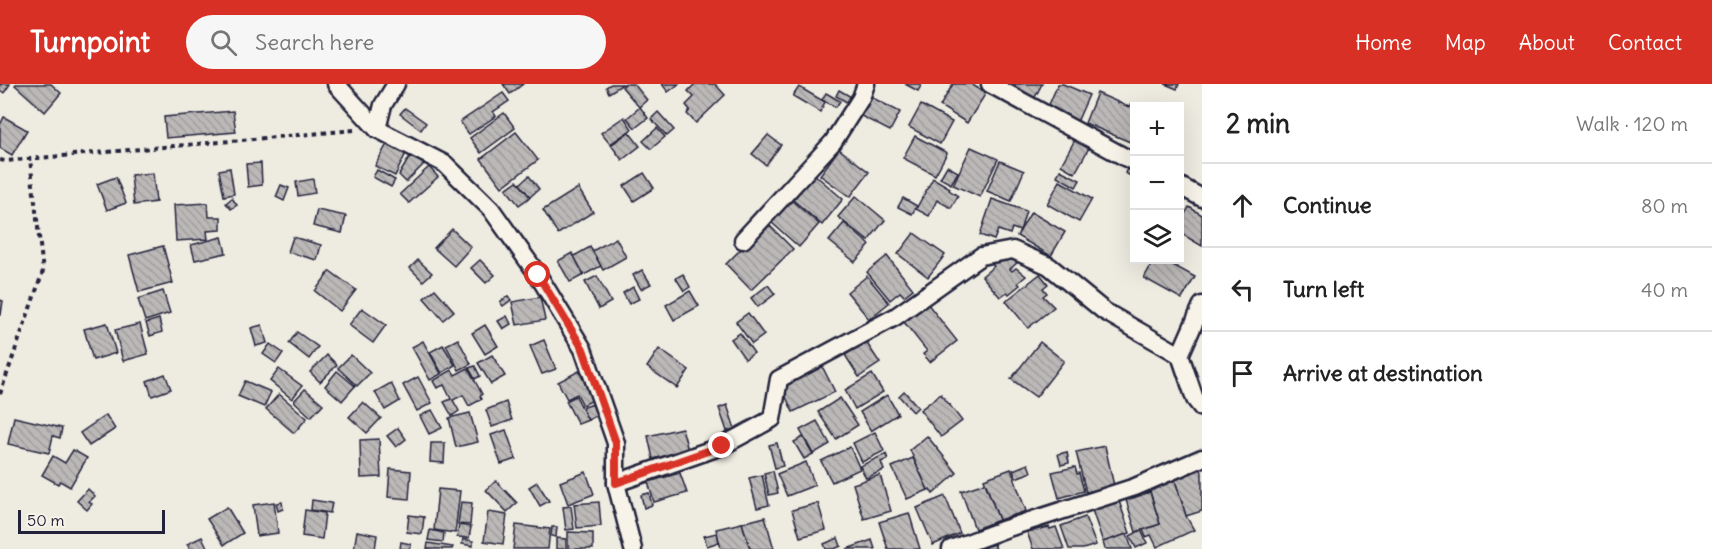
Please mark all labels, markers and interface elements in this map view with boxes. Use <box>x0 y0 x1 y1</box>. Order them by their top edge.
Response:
search box <box>186 15 606 69</box>
text: Turnpoint <box>30 24 150 60</box>
icon: search <box>207 26 240 59</box>
text: Search here <box>255 28 374 56</box>
text: Home <box>1355 29 1412 56</box>
text: Map <box>1445 29 1486 56</box>
text: About <box>1519 29 1575 56</box>
text: Contact <box>1608 29 1682 56</box>
map controls <box>1130 102 1184 264</box>
button: + <box>1130 102 1184 156</box>
text: 2 min <box>1226 107 1290 140</box>
text: Walk · 120 m <box>1576 111 1688 136</box>
button: − <box>1130 156 1184 210</box>
icon: ahead <box>1226 189 1259 222</box>
text: Continue <box>1283 191 1372 219</box>
text: 80 m <box>1641 193 1688 218</box>
button: layers <box>1130 210 1184 264</box>
route start <box>524 261 550 287</box>
icon: left <box>1226 273 1259 306</box>
text: Turn left <box>1283 275 1364 303</box>
text: 40 m <box>1641 277 1688 302</box>
icon: arrive <box>1226 357 1259 390</box>
text: Arrive at destination <box>1283 359 1483 387</box>
route end <box>708 432 734 458</box>
scale bar <box>18 507 165 534</box>
text: 50 m <box>27 510 65 530</box>

